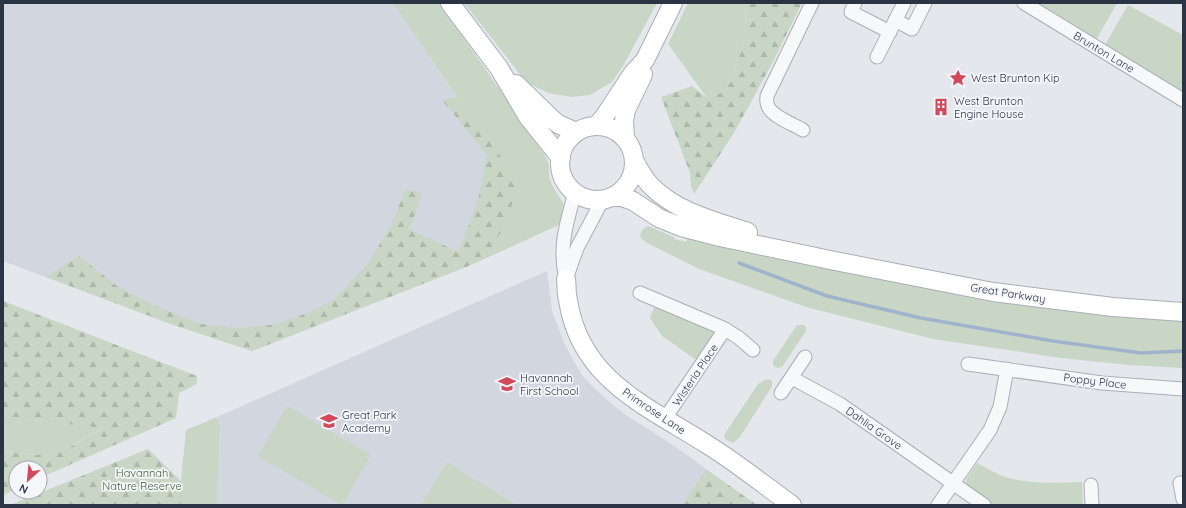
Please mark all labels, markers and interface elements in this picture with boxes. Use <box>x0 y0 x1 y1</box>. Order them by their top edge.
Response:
street label: Brunton Lane <box>1071 28 1137 76</box>
place icon: West Brunton Kip <box>948 68 968 88</box>
place label: West Brunton Kip <box>971 71 1060 85</box>
place label: West Brunton Engine House <box>954 94 1024 121</box>
building icon: West Brunton Engine House <box>931 97 951 117</box>
street label: Great Parkway <box>969 280 1047 306</box>
street label: Wisteria Place <box>669 341 721 409</box>
street label: Poppy Place <box>1063 370 1127 392</box>
place label: Havannah First School <box>520 371 579 398</box>
school or university icon: Havannah First School <box>497 374 517 394</box>
street label: Primrose Lane <box>620 385 688 437</box>
street label: Dahlia Grove <box>843 403 905 453</box>
place label: Great Park Academy <box>342 408 397 435</box>
school or university icon: Great Park Academy <box>319 411 339 431</box>
north arrow <box>8 460 48 500</box>
park label: Havannah Nature Reserve <box>102 466 182 493</box>
text: N <box>17 481 30 497</box>

